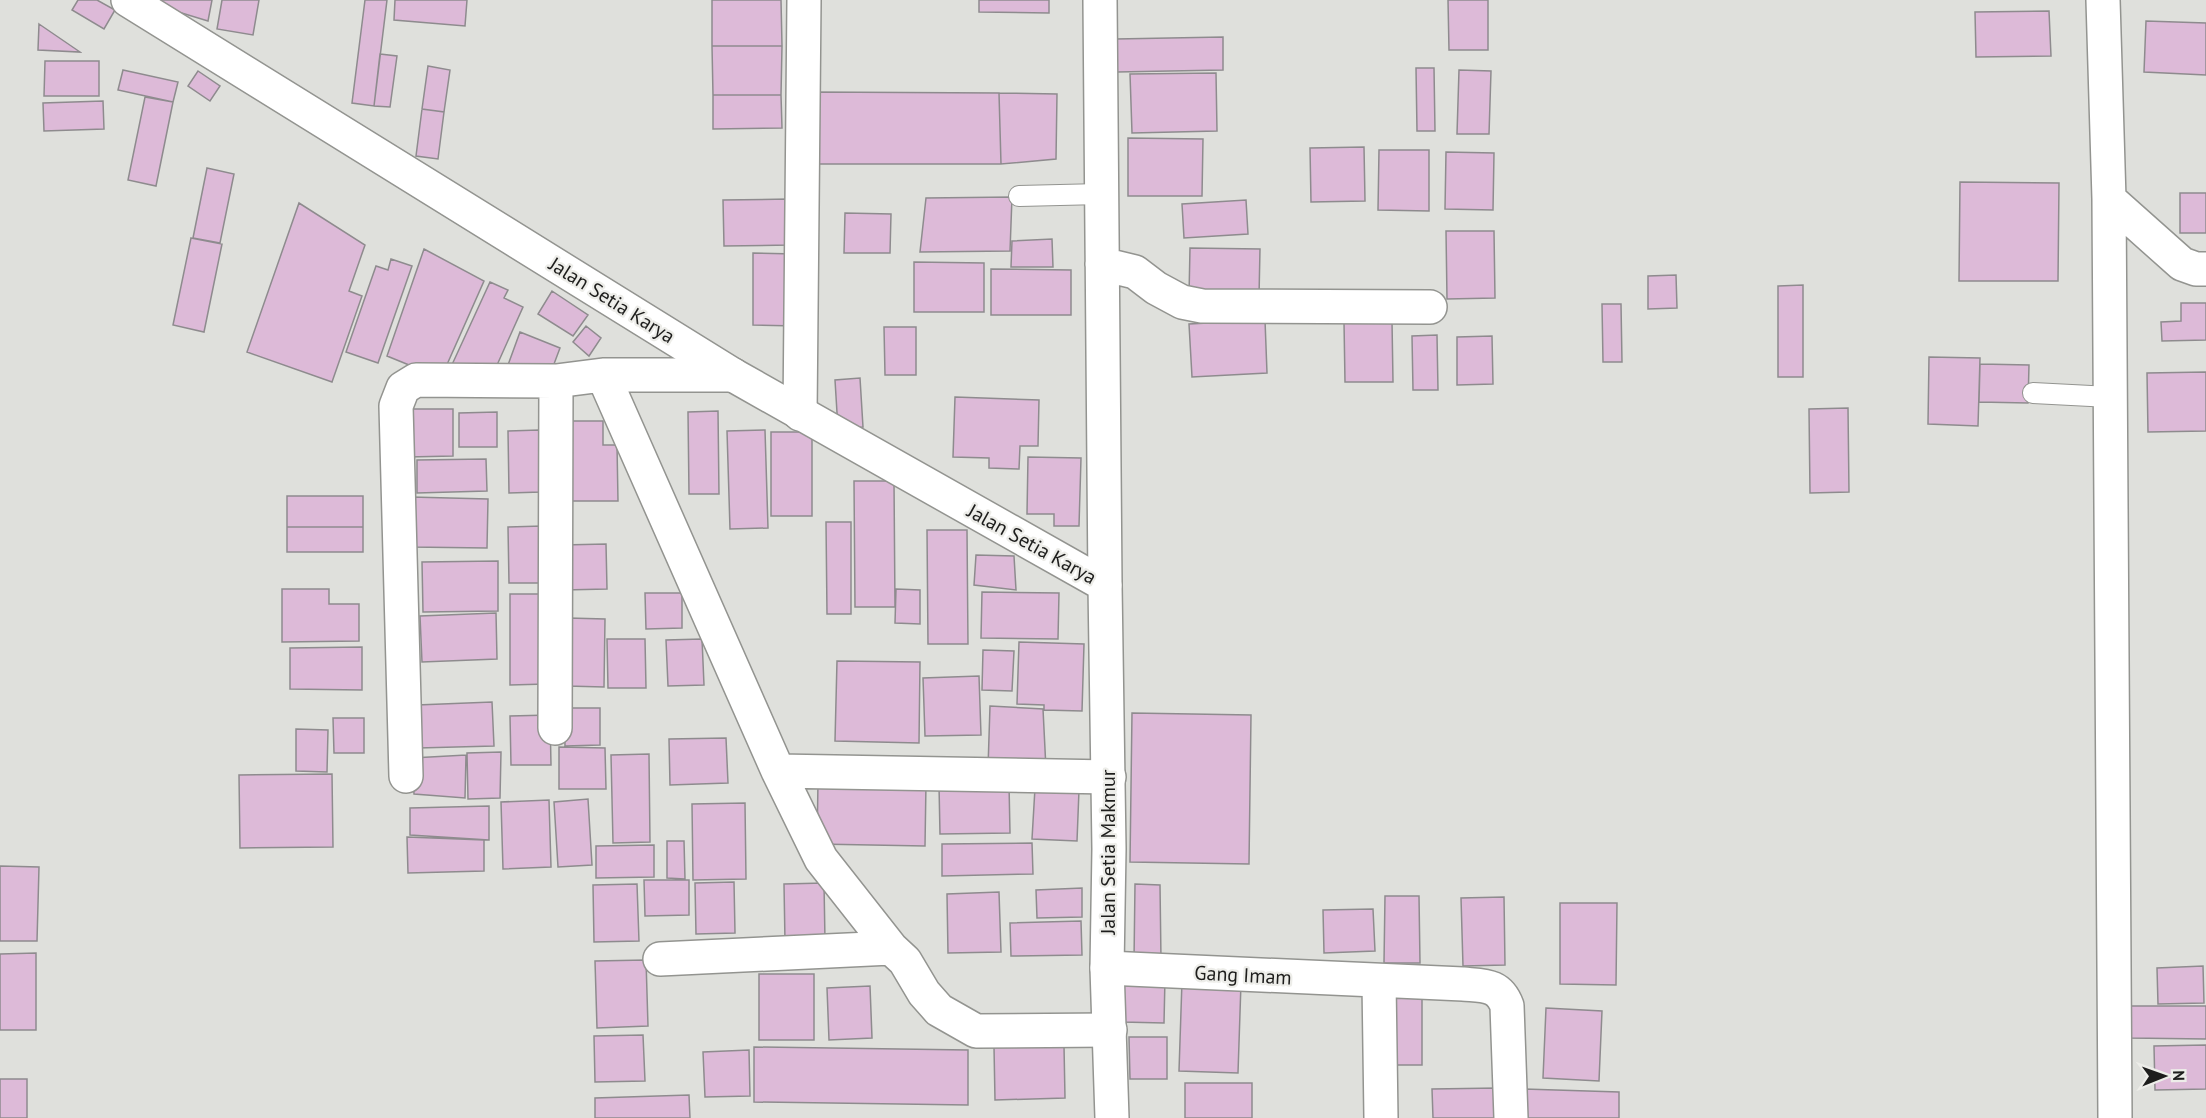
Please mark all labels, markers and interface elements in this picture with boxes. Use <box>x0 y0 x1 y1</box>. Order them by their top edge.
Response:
street label: Jalan Setia Karya <box>543 250 680 349</box>
street label: Jalan Setia Karya <box>962 497 1101 590</box>
street label: Jalan Setia Makmur <box>1095 769 1121 936</box>
street label: Gang Imam <box>1194 959 1292 991</box>
north arrow <box>2134 1046 2194 1106</box>
text: N <box>2169 1070 2189 1081</box>

